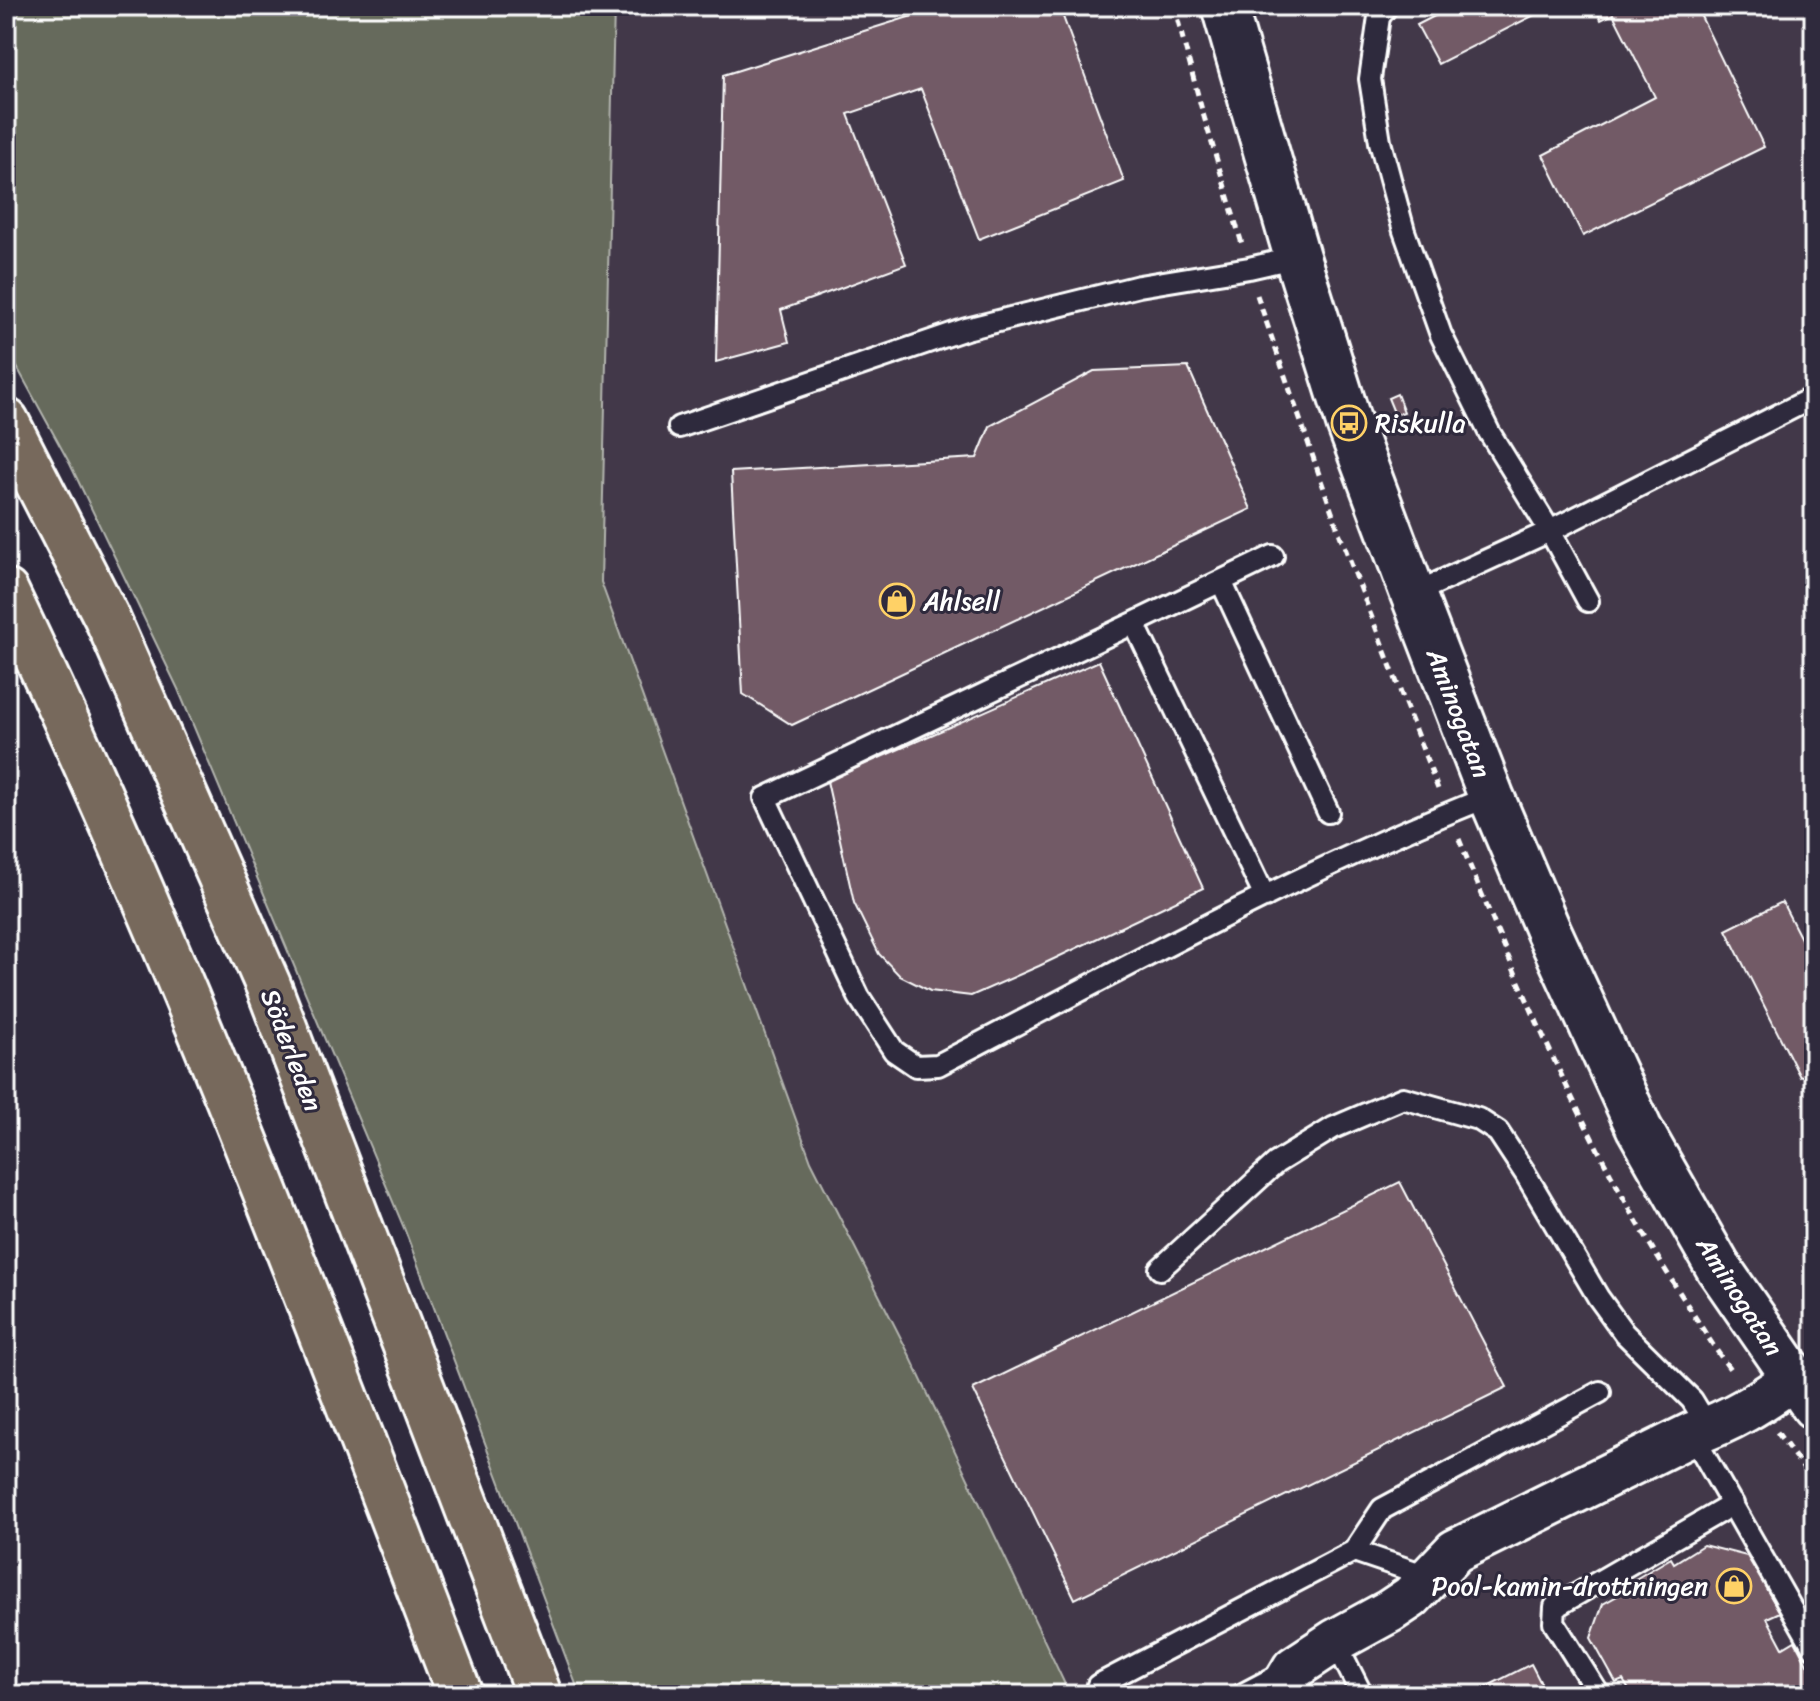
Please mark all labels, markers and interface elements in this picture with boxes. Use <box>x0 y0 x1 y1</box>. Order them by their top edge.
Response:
place label: Riskulla <box>1375 400 1466 446</box>
bus stop icon: Riskulla <box>1330 404 1368 442</box>
place label: Ahlsell <box>922 578 1001 624</box>
shop icon: Ahlsell <box>878 582 916 620</box>
street label: Aminogatan <box>1413 640 1505 785</box>
street label: Söderleden <box>248 982 336 1118</box>
street label: Aminogatan <box>1683 1226 1796 1366</box>
place label: Pool-kamin-drottningen <box>1431 1563 1708 1609</box>
shop icon: Pool-kamin-drottningen <box>1715 1567 1753 1605</box>

